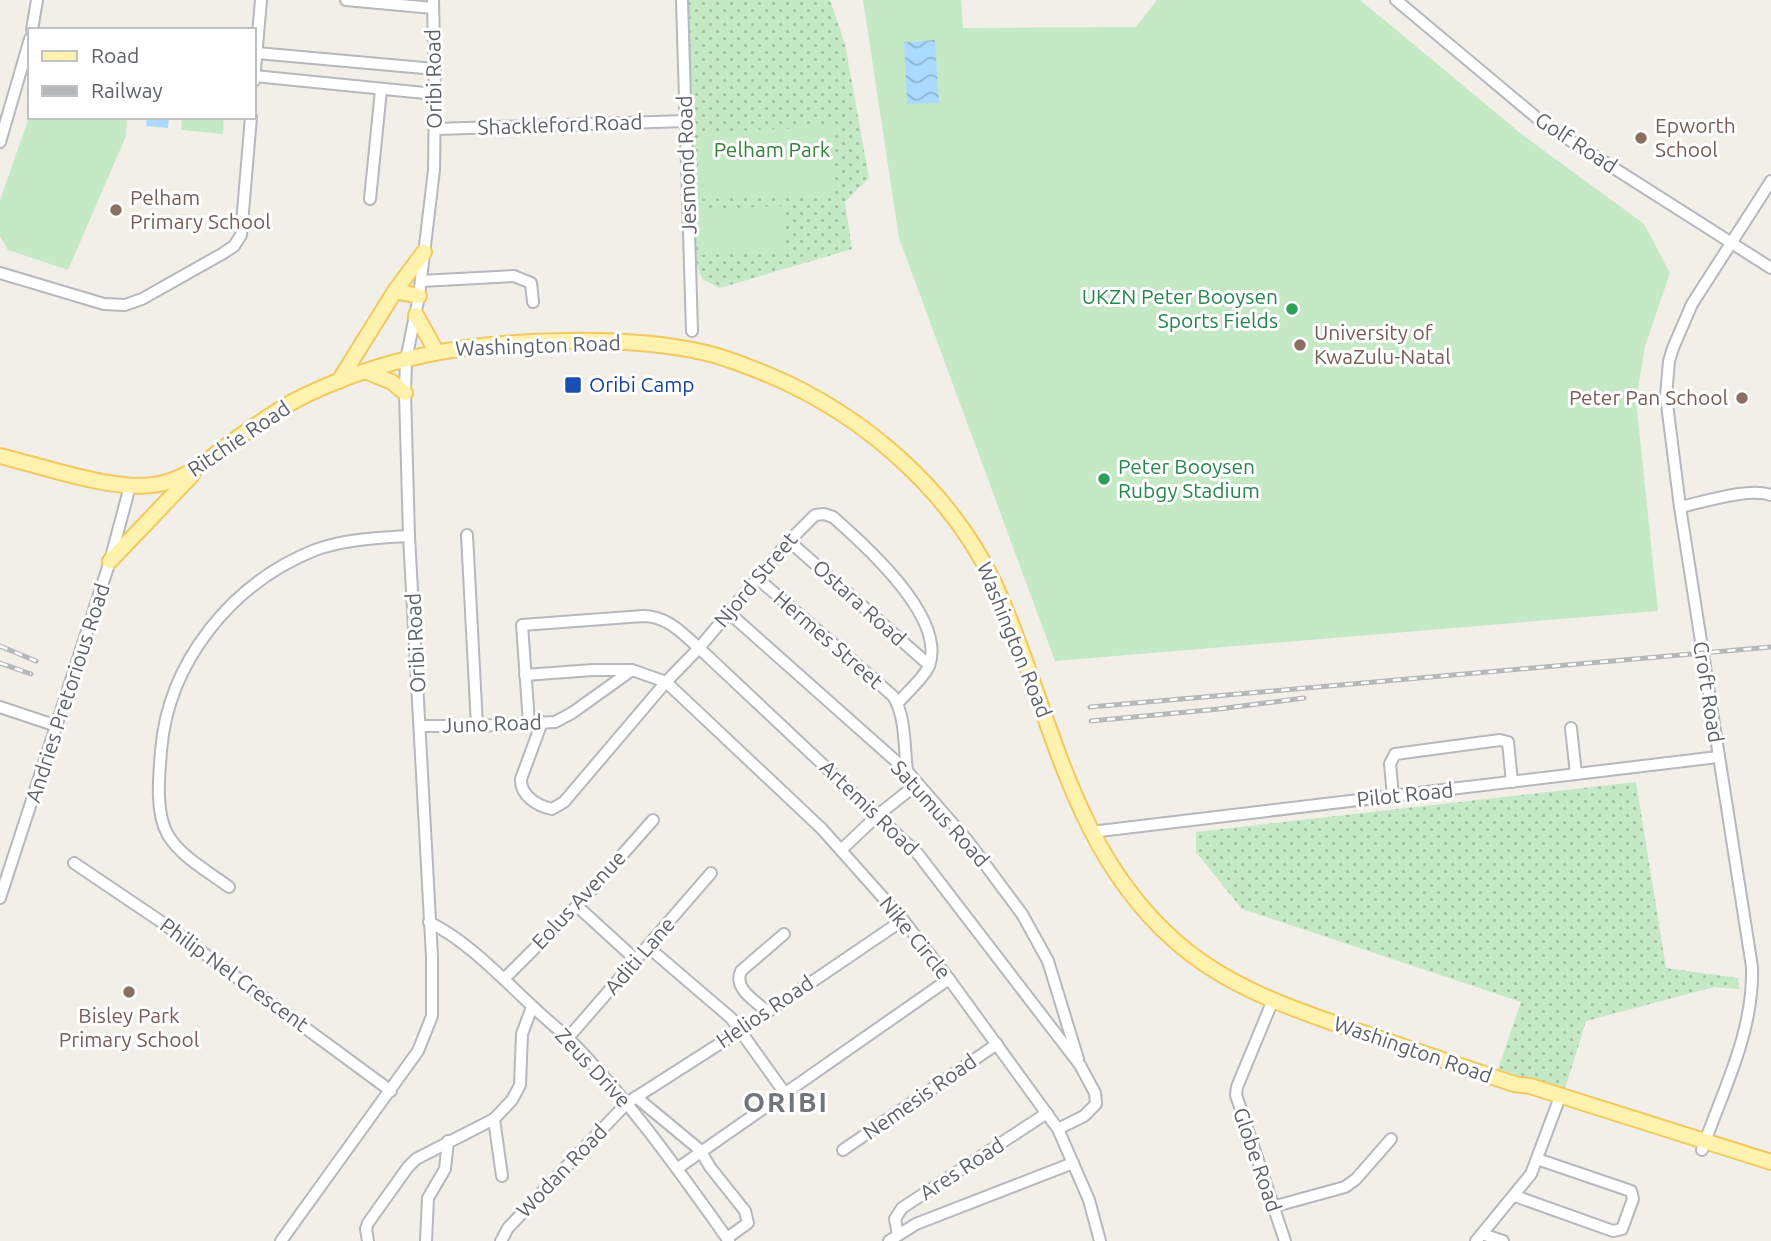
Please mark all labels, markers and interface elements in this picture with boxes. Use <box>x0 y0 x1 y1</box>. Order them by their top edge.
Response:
legend <box>28 28 256 119</box>
street label: Oribi Road <box>420 29 446 129</box>
text: Road <box>91 43 139 67</box>
text: Railway <box>91 78 163 102</box>
street label: Jesmond Road <box>672 95 700 235</box>
street label: Golf Road <box>1531 107 1622 178</box>
street label: Shackleford Road <box>477 109 643 139</box>
place label: Epworth School <box>1655 113 1736 161</box>
marker: Epworth School <box>1633 130 1649 146</box>
park label: Pelham Park <box>714 137 831 161</box>
place label: Pelham Primary School <box>130 185 271 233</box>
marker: Pelham Primary School <box>108 202 124 218</box>
place label: UKZN Peter Booysen Sports Fields <box>1082 284 1278 332</box>
marker: UKZN Peter Booysen Sports Fields <box>1284 301 1300 317</box>
place label: University of KwaZulu-Natal <box>1314 320 1451 368</box>
street label: Washington Road <box>455 330 621 360</box>
marker: University of KwaZulu-Natal <box>1292 337 1308 353</box>
place label: Oribi Camp <box>589 372 695 396</box>
marker: Oribi Camp <box>563 375 583 395</box>
place label: Peter Pan School <box>1569 385 1728 409</box>
marker: Peter Pan School <box>1734 390 1750 406</box>
street label: Ritchie Road <box>183 395 294 481</box>
place label: Peter Booysen Rubgy Stadium <box>1118 454 1260 502</box>
marker: Peter Booysen Rubgy Stadium <box>1096 471 1112 487</box>
street label: Njord Street <box>709 527 802 632</box>
street label: Ostara Road <box>808 554 911 650</box>
street label: Washington Road <box>973 558 1057 721</box>
street label: Andries Pretorious Road <box>20 580 114 805</box>
street label: Hermes Street <box>769 585 888 693</box>
street label: Oribi Road <box>400 593 430 694</box>
street label: Croft Road <box>1689 639 1729 744</box>
street label: Juno Road <box>442 709 542 737</box>
street label: Artemis Road <box>816 755 924 860</box>
street label: Satumus Road <box>887 755 995 871</box>
street label: Pilot Road <box>1355 777 1454 811</box>
street label: Eolus Avenue <box>527 845 630 954</box>
street label: Nike Circle <box>875 891 956 984</box>
street label: Philip Nel Crescent <box>156 912 313 1036</box>
street label: Aditi Lane <box>599 912 679 999</box>
street label: Helios Road <box>712 970 817 1052</box>
marker: Bisley Park Primary School <box>121 984 137 1000</box>
place label: Bisley Park Primary School <box>59 1003 199 1051</box>
street label: Washington Road <box>1331 1011 1496 1087</box>
street label: Zeus Drive <box>551 1023 636 1112</box>
street label: Nemesis Road <box>858 1048 981 1144</box>
district label: ORIBI <box>743 1086 829 1117</box>
street label: Globe Road <box>1229 1104 1287 1215</box>
street label: Wodan Road <box>511 1119 611 1222</box>
street label: Ares Road <box>915 1132 1008 1204</box>

